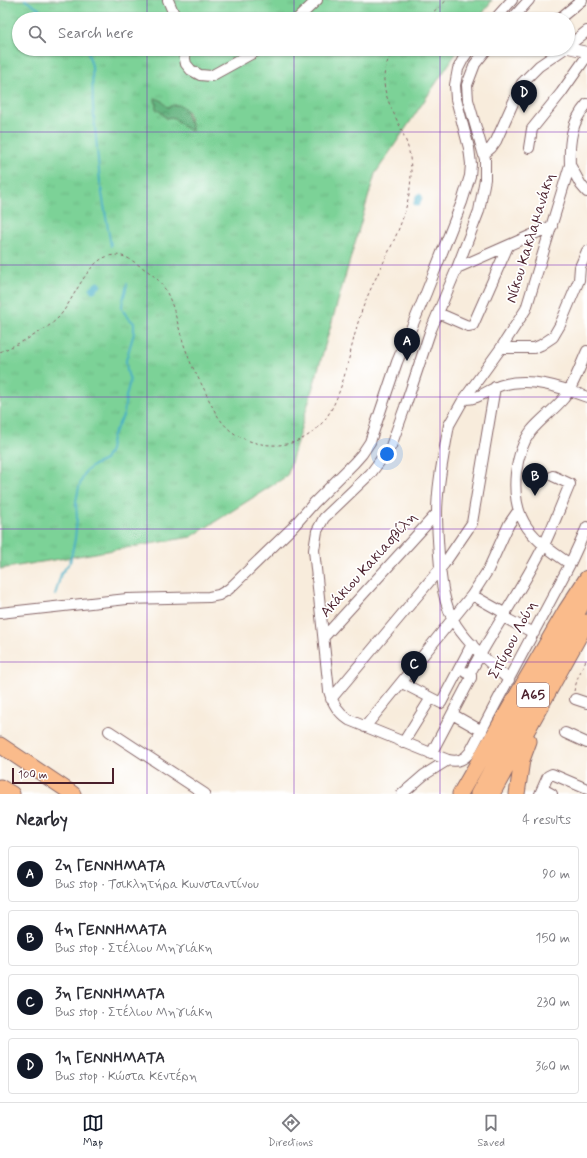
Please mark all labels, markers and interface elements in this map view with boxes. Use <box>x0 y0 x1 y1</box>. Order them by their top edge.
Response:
search box <box>12 12 575 56</box>
icon: search <box>26 23 48 45</box>
text: Search here <box>58 24 134 44</box>
pin: D <box>511 80 537 113</box>
street label: Νίκου Κακλαμανάκη <box>502 170 560 306</box>
pin: A <box>394 328 420 361</box>
your location <box>377 444 397 464</box>
pin: B <box>522 463 548 496</box>
street label: Ακάκιου Κακιασβίλη <box>316 508 422 622</box>
street label: Σπύρου Λούη <box>484 597 542 683</box>
pin: C <box>401 651 427 684</box>
road number: Α65 <box>517 683 549 707</box>
scale bar <box>12 766 114 785</box>
text: 100 m <box>18 768 48 782</box>
text: Nearby <box>16 809 68 831</box>
text: 4 results <box>522 812 571 829</box>
text: 2η ΓΕΝΝΗΜΑΤΑ <box>55 856 166 876</box>
text: A <box>26 866 34 883</box>
text: 90 m <box>542 866 570 883</box>
text: Bus stop · Τσικλητήρα Κωνσταντίνου <box>55 876 259 893</box>
text: 4η ΓΕΝΝΗΜΑΤΑ <box>55 920 167 940</box>
text: B <box>26 930 34 947</box>
text: 150 m <box>536 930 570 947</box>
text: Bus stop · Στέλιου Μηγιάκη <box>55 940 213 957</box>
text: 3η ΓΕΝΝΗΜΑΤΑ <box>55 984 165 1004</box>
text: C <box>25 994 35 1011</box>
text: 230 m <box>536 994 570 1011</box>
text: Bus stop · Στέλιου Μηγιάκη <box>55 1004 213 1021</box>
text: 1η ΓΕΝΝΗΜΑΤΑ <box>55 1048 165 1068</box>
text: D <box>26 1058 34 1075</box>
text: 360 m <box>535 1058 570 1075</box>
text: Bus stop · Κώστα Κεντέρη <box>55 1068 197 1085</box>
tab: Map <box>82 1112 104 1150</box>
tab: Directions <box>268 1112 313 1150</box>
tab: Saved <box>477 1112 505 1150</box>

